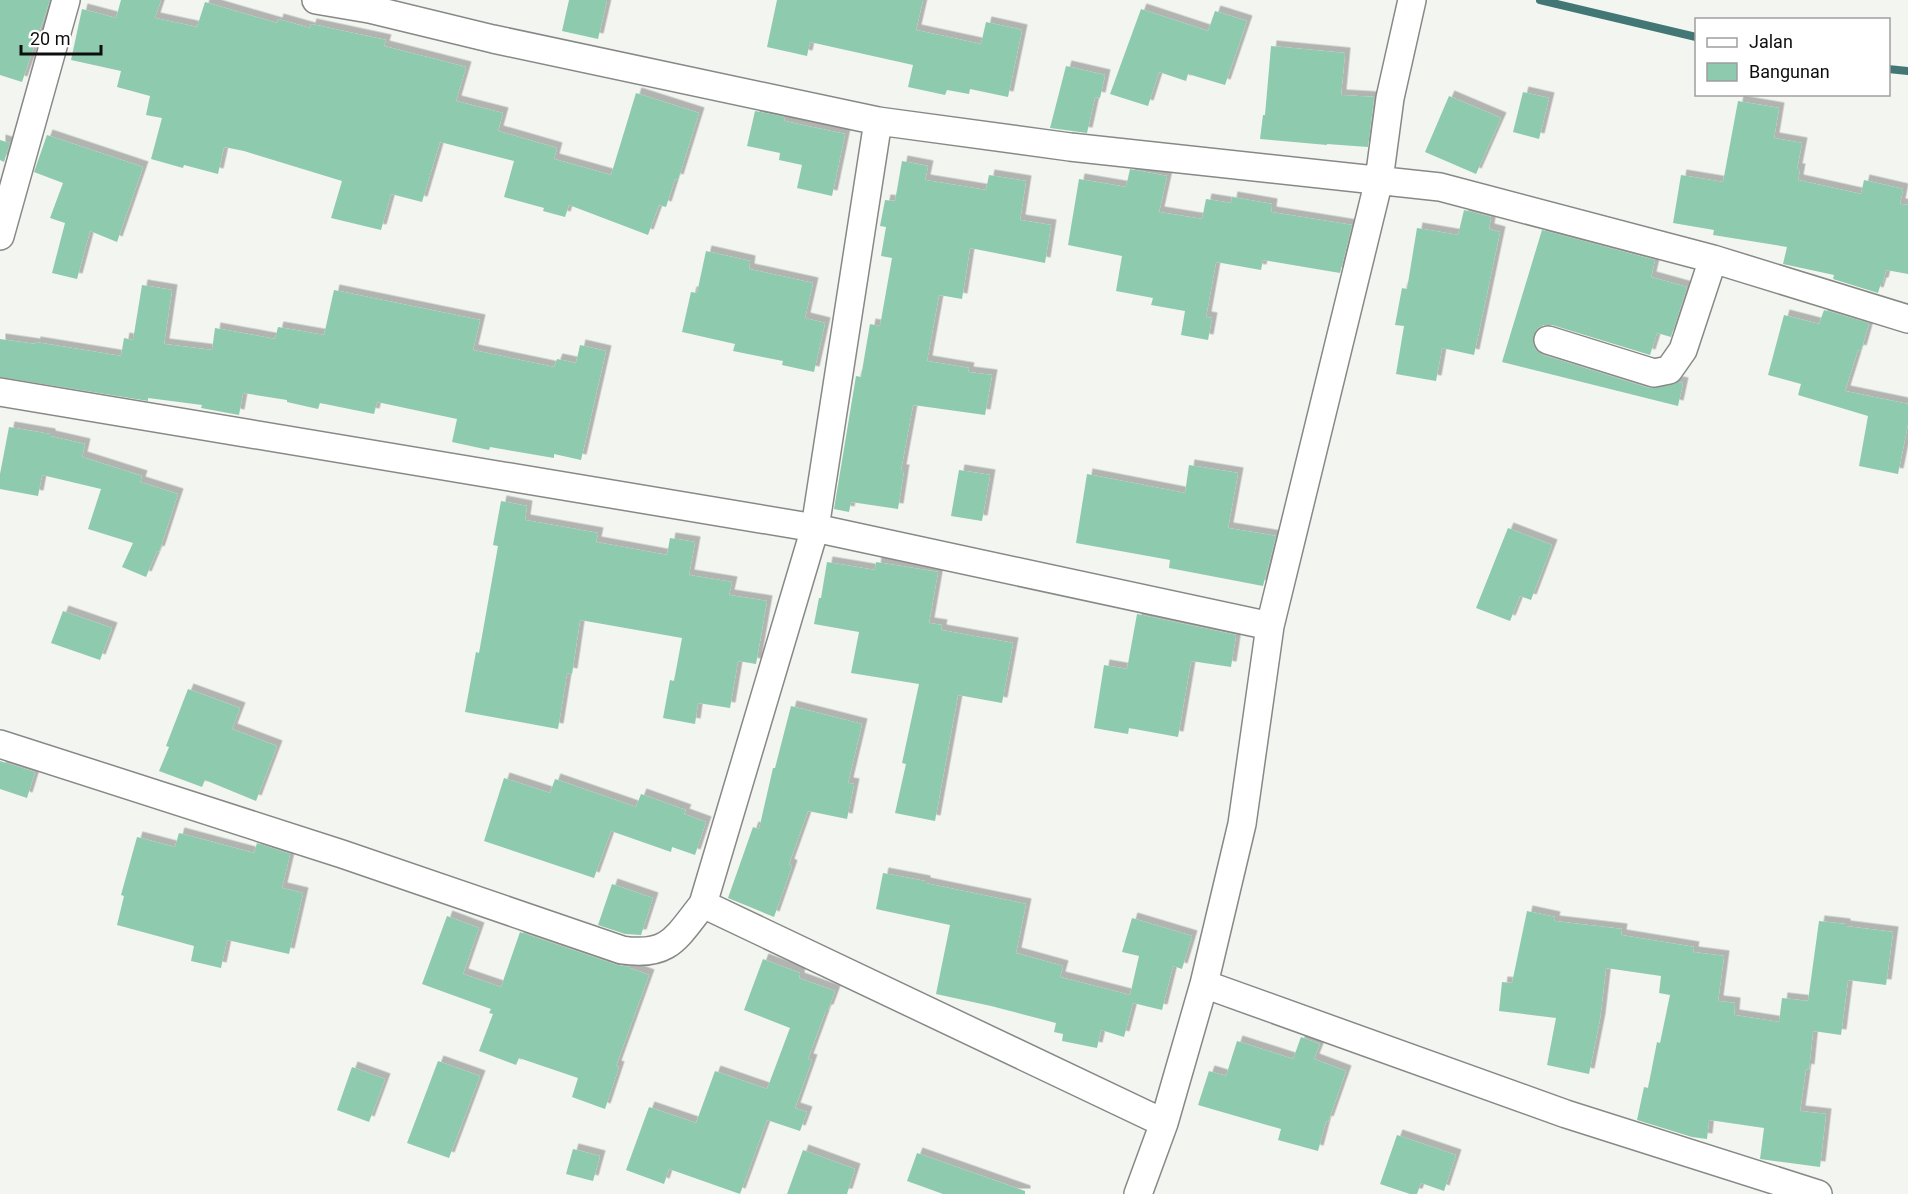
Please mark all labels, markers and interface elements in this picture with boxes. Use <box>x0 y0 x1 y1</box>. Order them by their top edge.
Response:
scale bar <box>21 18 100 56</box>
legend <box>1695 18 1890 96</box>
text: 20 m <box>30 28 70 49</box>
text: Jalan <box>1749 31 1793 52</box>
text: Bangunan <box>1749 61 1830 82</box>

